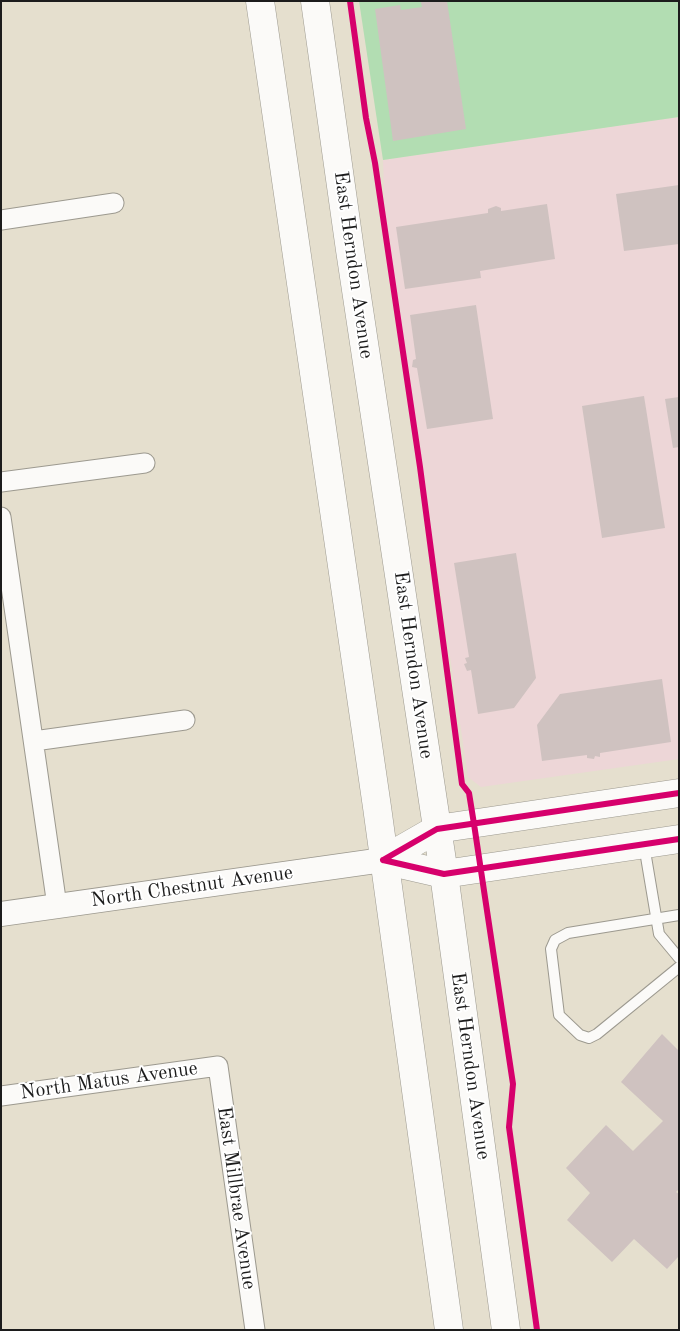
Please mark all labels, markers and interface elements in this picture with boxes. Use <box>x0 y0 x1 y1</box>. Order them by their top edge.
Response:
street label: East Herndon Avenue <box>328 170 378 360</box>
street label: East Herndon Avenue <box>388 570 438 760</box>
street label: North Chestnut Avenue <box>89 861 295 913</box>
street label: East Herndon Avenue <box>445 971 495 1161</box>
street label: North Matus Avenue <box>19 1057 199 1105</box>
street label: East Millbrae Avenue <box>211 1105 261 1291</box>

